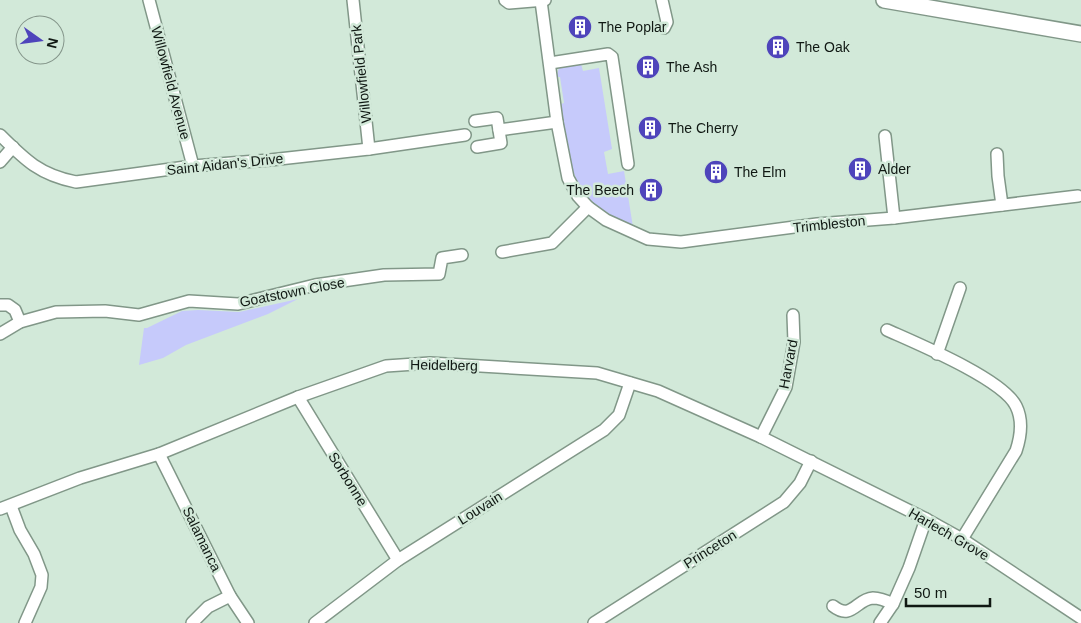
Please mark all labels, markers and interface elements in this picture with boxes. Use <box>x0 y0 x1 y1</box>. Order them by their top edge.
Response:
building icon: The Poplar <box>567 14 593 40</box>
north arrow <box>15 15 65 65</box>
place label: The Poplar <box>598 19 667 35</box>
street label: Willowfield Park <box>348 23 374 124</box>
street label: Willowfield Avenue <box>148 25 194 142</box>
building icon: The Oak <box>765 34 791 60</box>
text: N <box>44 36 62 50</box>
place label: The Oak <box>796 39 851 55</box>
building icon: The Ash <box>635 54 661 80</box>
place label: The Ash <box>666 59 717 75</box>
building icon: The Cherry <box>637 115 663 141</box>
place label: The Cherry <box>668 120 738 136</box>
street label: Saint Aidan's Drive <box>166 150 284 178</box>
building icon: Alder <box>847 156 873 182</box>
building icon: The Elm <box>703 159 729 185</box>
place label: Alder <box>878 161 911 177</box>
place label: The Elm <box>734 164 786 180</box>
building icon: The Beech <box>638 177 664 203</box>
place label: The Beech <box>566 182 634 198</box>
street label: Trimbleston <box>792 212 866 236</box>
street label: Goatstown Close <box>238 274 346 310</box>
street label: Harvard <box>775 338 801 390</box>
street label: Heidelberg <box>410 356 478 374</box>
street label: Sorbonne <box>325 449 371 509</box>
street label: Louvain <box>455 488 505 528</box>
street label: Salamanca <box>179 504 225 574</box>
street label: Harlech Grove <box>906 505 992 564</box>
street label: Princeton <box>681 527 739 571</box>
scale bar <box>906 576 990 608</box>
text: 50 m <box>914 584 947 601</box>

